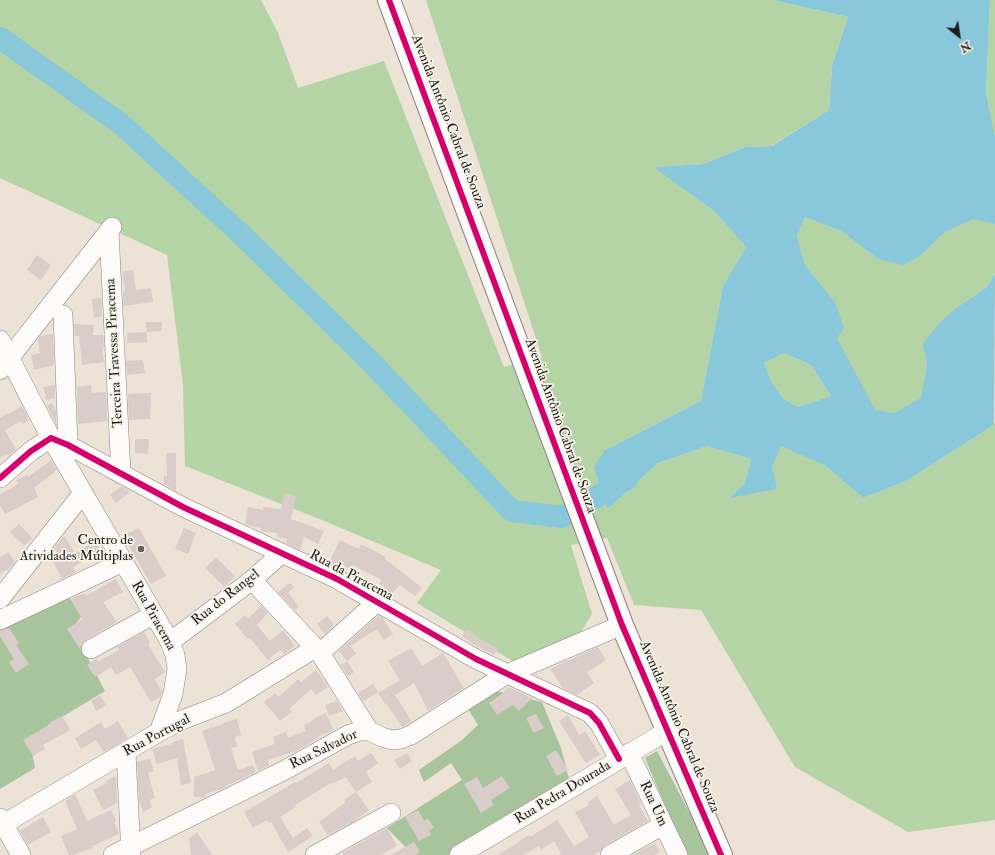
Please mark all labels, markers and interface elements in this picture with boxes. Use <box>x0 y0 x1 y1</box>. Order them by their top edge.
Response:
north arrow <box>939 16 979 56</box>
street label: Avenida Antônio Cabral de Souza <box>407 33 489 211</box>
text: N <box>958 39 973 55</box>
street label: Terceira Travessa Piracema <box>103 278 127 428</box>
street label: Avenida Antônio Cabral de Souza <box>520 336 600 516</box>
place label: Centro de Atividades Múltiplas <box>20 533 133 566</box>
marker: Centro de Atividades Múltiplas <box>136 544 146 554</box>
street label: Rua da Piracema <box>306 547 396 605</box>
street label: Rua do Rangel <box>189 566 263 630</box>
street label: Rua Piracema <box>127 578 179 654</box>
street label: Avenida Antônio Cabral de Souza <box>635 639 723 815</box>
street label: Rua Portugal <box>121 711 193 761</box>
street label: Rua Salvador <box>287 726 361 774</box>
street label: Rua Pedra Dourada <box>512 758 614 828</box>
street label: Rua Um <box>635 779 671 829</box>

